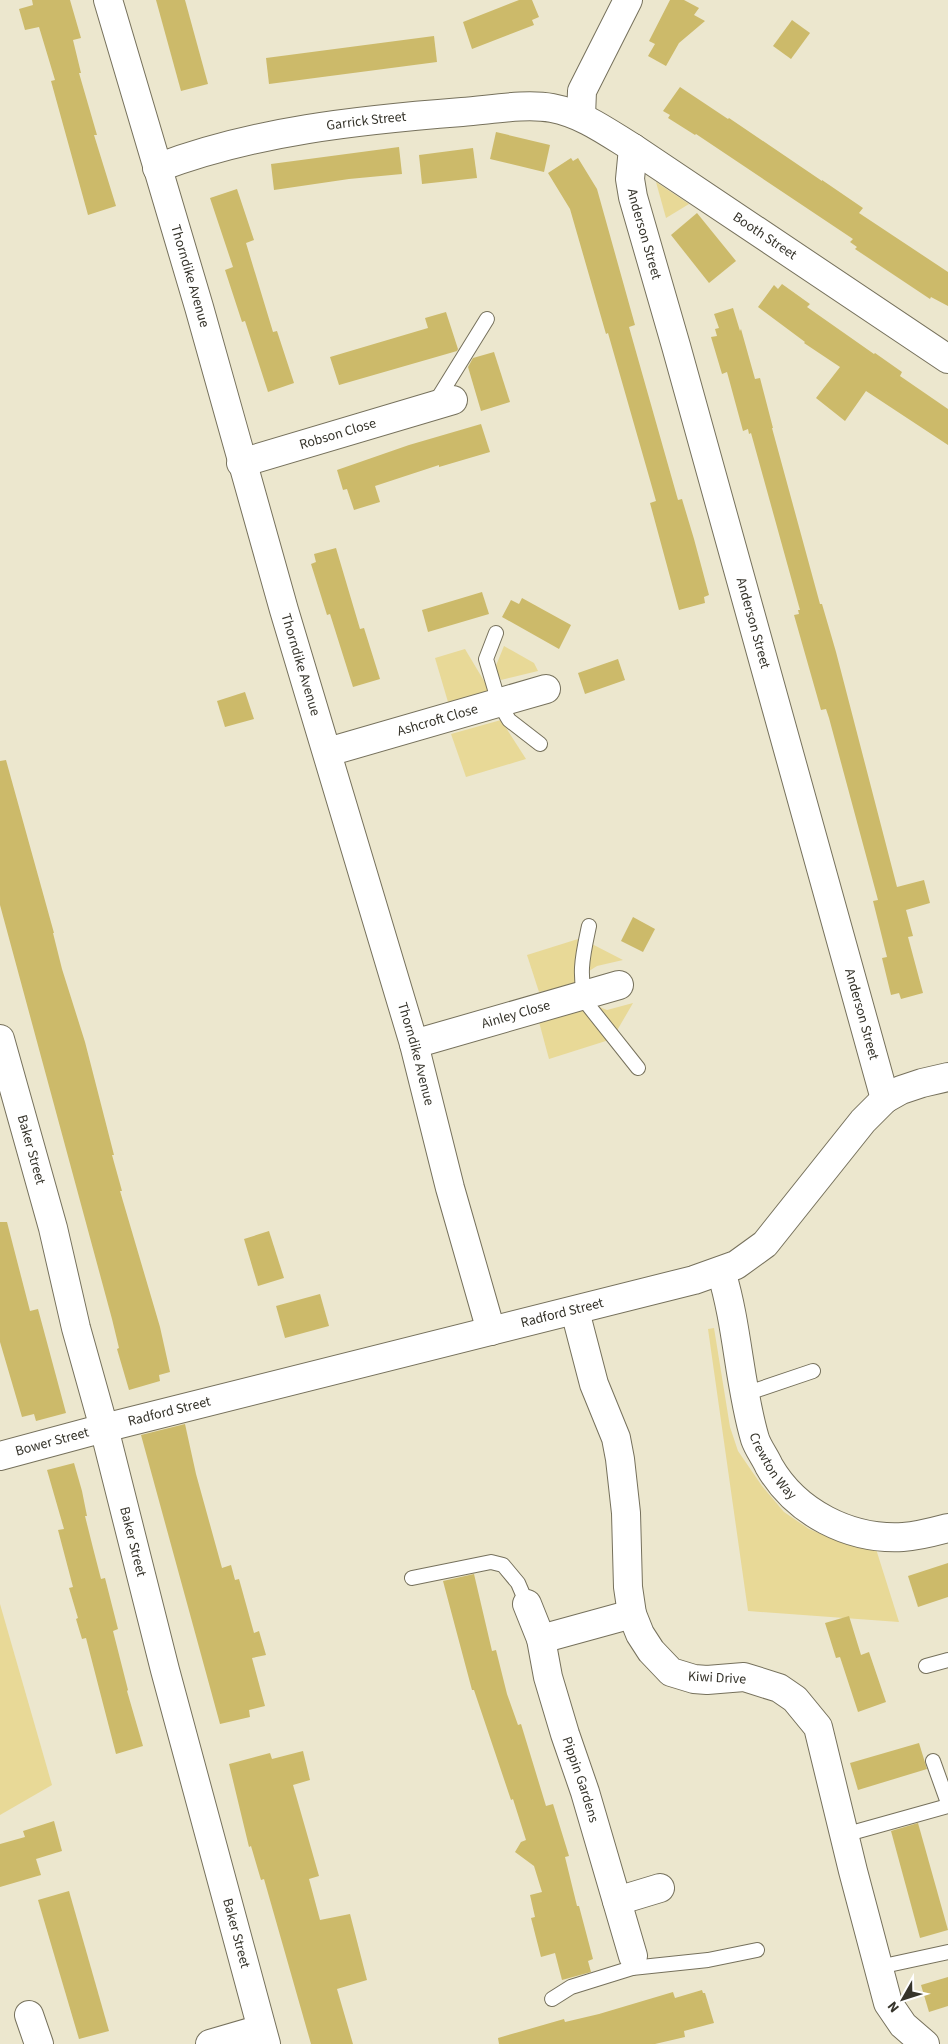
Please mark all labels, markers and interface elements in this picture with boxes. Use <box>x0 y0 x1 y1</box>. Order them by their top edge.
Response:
street label: Garrick Street <box>325 107 407 136</box>
street label: Anderson Street <box>622 187 666 282</box>
street label: Booth Street <box>729 207 801 265</box>
street label: Thorndike Avenue <box>165 222 214 330</box>
street label: Robson Close <box>297 413 379 455</box>
street label: Anderson Street <box>731 575 775 671</box>
street label: Thorndike Avenue <box>276 611 325 718</box>
street label: Ashcroft Close <box>395 699 480 742</box>
street label: Anderson Street <box>839 966 884 1062</box>
street label: Ainley Close <box>479 995 553 1034</box>
street label: Thorndike Avenue <box>392 1000 439 1108</box>
street label: Baker Street <box>12 1113 50 1187</box>
street label: Radford Street <box>519 1293 606 1333</box>
street label: Radford Street <box>126 1392 213 1432</box>
street label: Bower Street <box>13 1422 91 1461</box>
street label: Crewton Way <box>744 1430 801 1505</box>
street label: Baker Street <box>114 1504 151 1579</box>
street label: Kiwi Drive <box>687 1666 747 1690</box>
street label: Pippin Gardens <box>557 1734 604 1825</box>
street label: Baker Street <box>217 1896 255 1971</box>
north arrow <box>878 1974 928 2024</box>
text: N <box>883 1997 904 2016</box>

